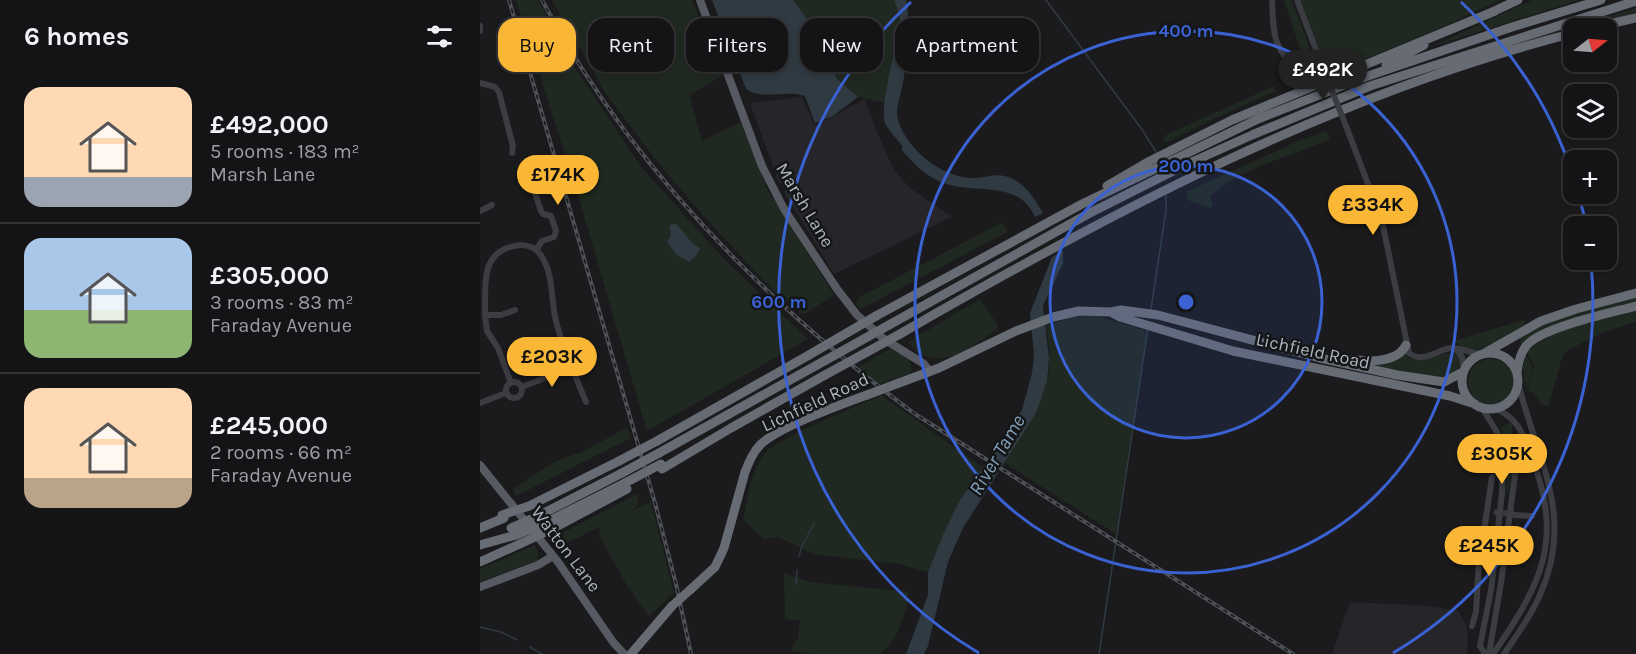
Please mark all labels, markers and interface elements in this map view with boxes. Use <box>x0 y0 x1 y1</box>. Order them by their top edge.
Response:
chip: Buy <box>498 18 576 72</box>
chip: Rent <box>588 18 674 72</box>
chip: Filters <box>686 18 788 72</box>
chip: New <box>800 18 883 72</box>
chip: Apartment <box>895 18 1039 72</box>
north arrow <box>1563 18 1617 72</box>
map controls <box>1563 18 1617 270</box>
icon: filters <box>423 20 456 53</box>
text: 400 m <box>1158 20 1214 42</box>
text: 6 homes <box>24 21 129 52</box>
pin: £492K <box>1281 50 1365 101</box>
text: £492K <box>1292 58 1354 81</box>
button: layers <box>1563 84 1617 138</box>
text: £492,000 <box>210 109 329 140</box>
icon: home <box>72 111 144 183</box>
text: 5 rooms · 183 m² <box>210 140 360 163</box>
button: + <box>1563 150 1617 204</box>
pin: £174K <box>516 155 600 206</box>
text: 200 m <box>1158 155 1214 177</box>
street label: Marsh Lane <box>771 159 839 251</box>
text: Marsh Lane <box>210 163 315 186</box>
text: £174K <box>531 163 585 186</box>
pin: £334K <box>1331 185 1415 236</box>
text: £334K <box>1342 193 1404 216</box>
button: − <box>1563 216 1617 270</box>
text: £305,000 <box>210 260 329 291</box>
icon: home <box>72 262 144 334</box>
text: 3 rooms · 83 m² <box>210 291 354 314</box>
text: 600 m <box>751 291 807 313</box>
centre of rings <box>1176 292 1196 312</box>
text: Faraday Avenue <box>210 314 352 337</box>
street label: Lichfield Road <box>1254 328 1372 374</box>
pin: £203K <box>510 337 594 388</box>
text: £203K <box>521 345 583 368</box>
street label: Lichfield Road <box>758 367 872 437</box>
text: £245,000 <box>210 410 328 441</box>
water label: River Tame <box>964 411 1030 499</box>
icon: home <box>72 412 144 484</box>
pin: £305K <box>1460 434 1544 485</box>
text: 2 rooms · 66 m² <box>210 441 352 464</box>
text: £305K <box>1471 442 1533 465</box>
text: Faraday Avenue <box>210 464 352 487</box>
street label: Watton Lane <box>526 501 606 597</box>
pin: £245K <box>1447 526 1531 577</box>
text: £245K <box>1459 534 1519 557</box>

